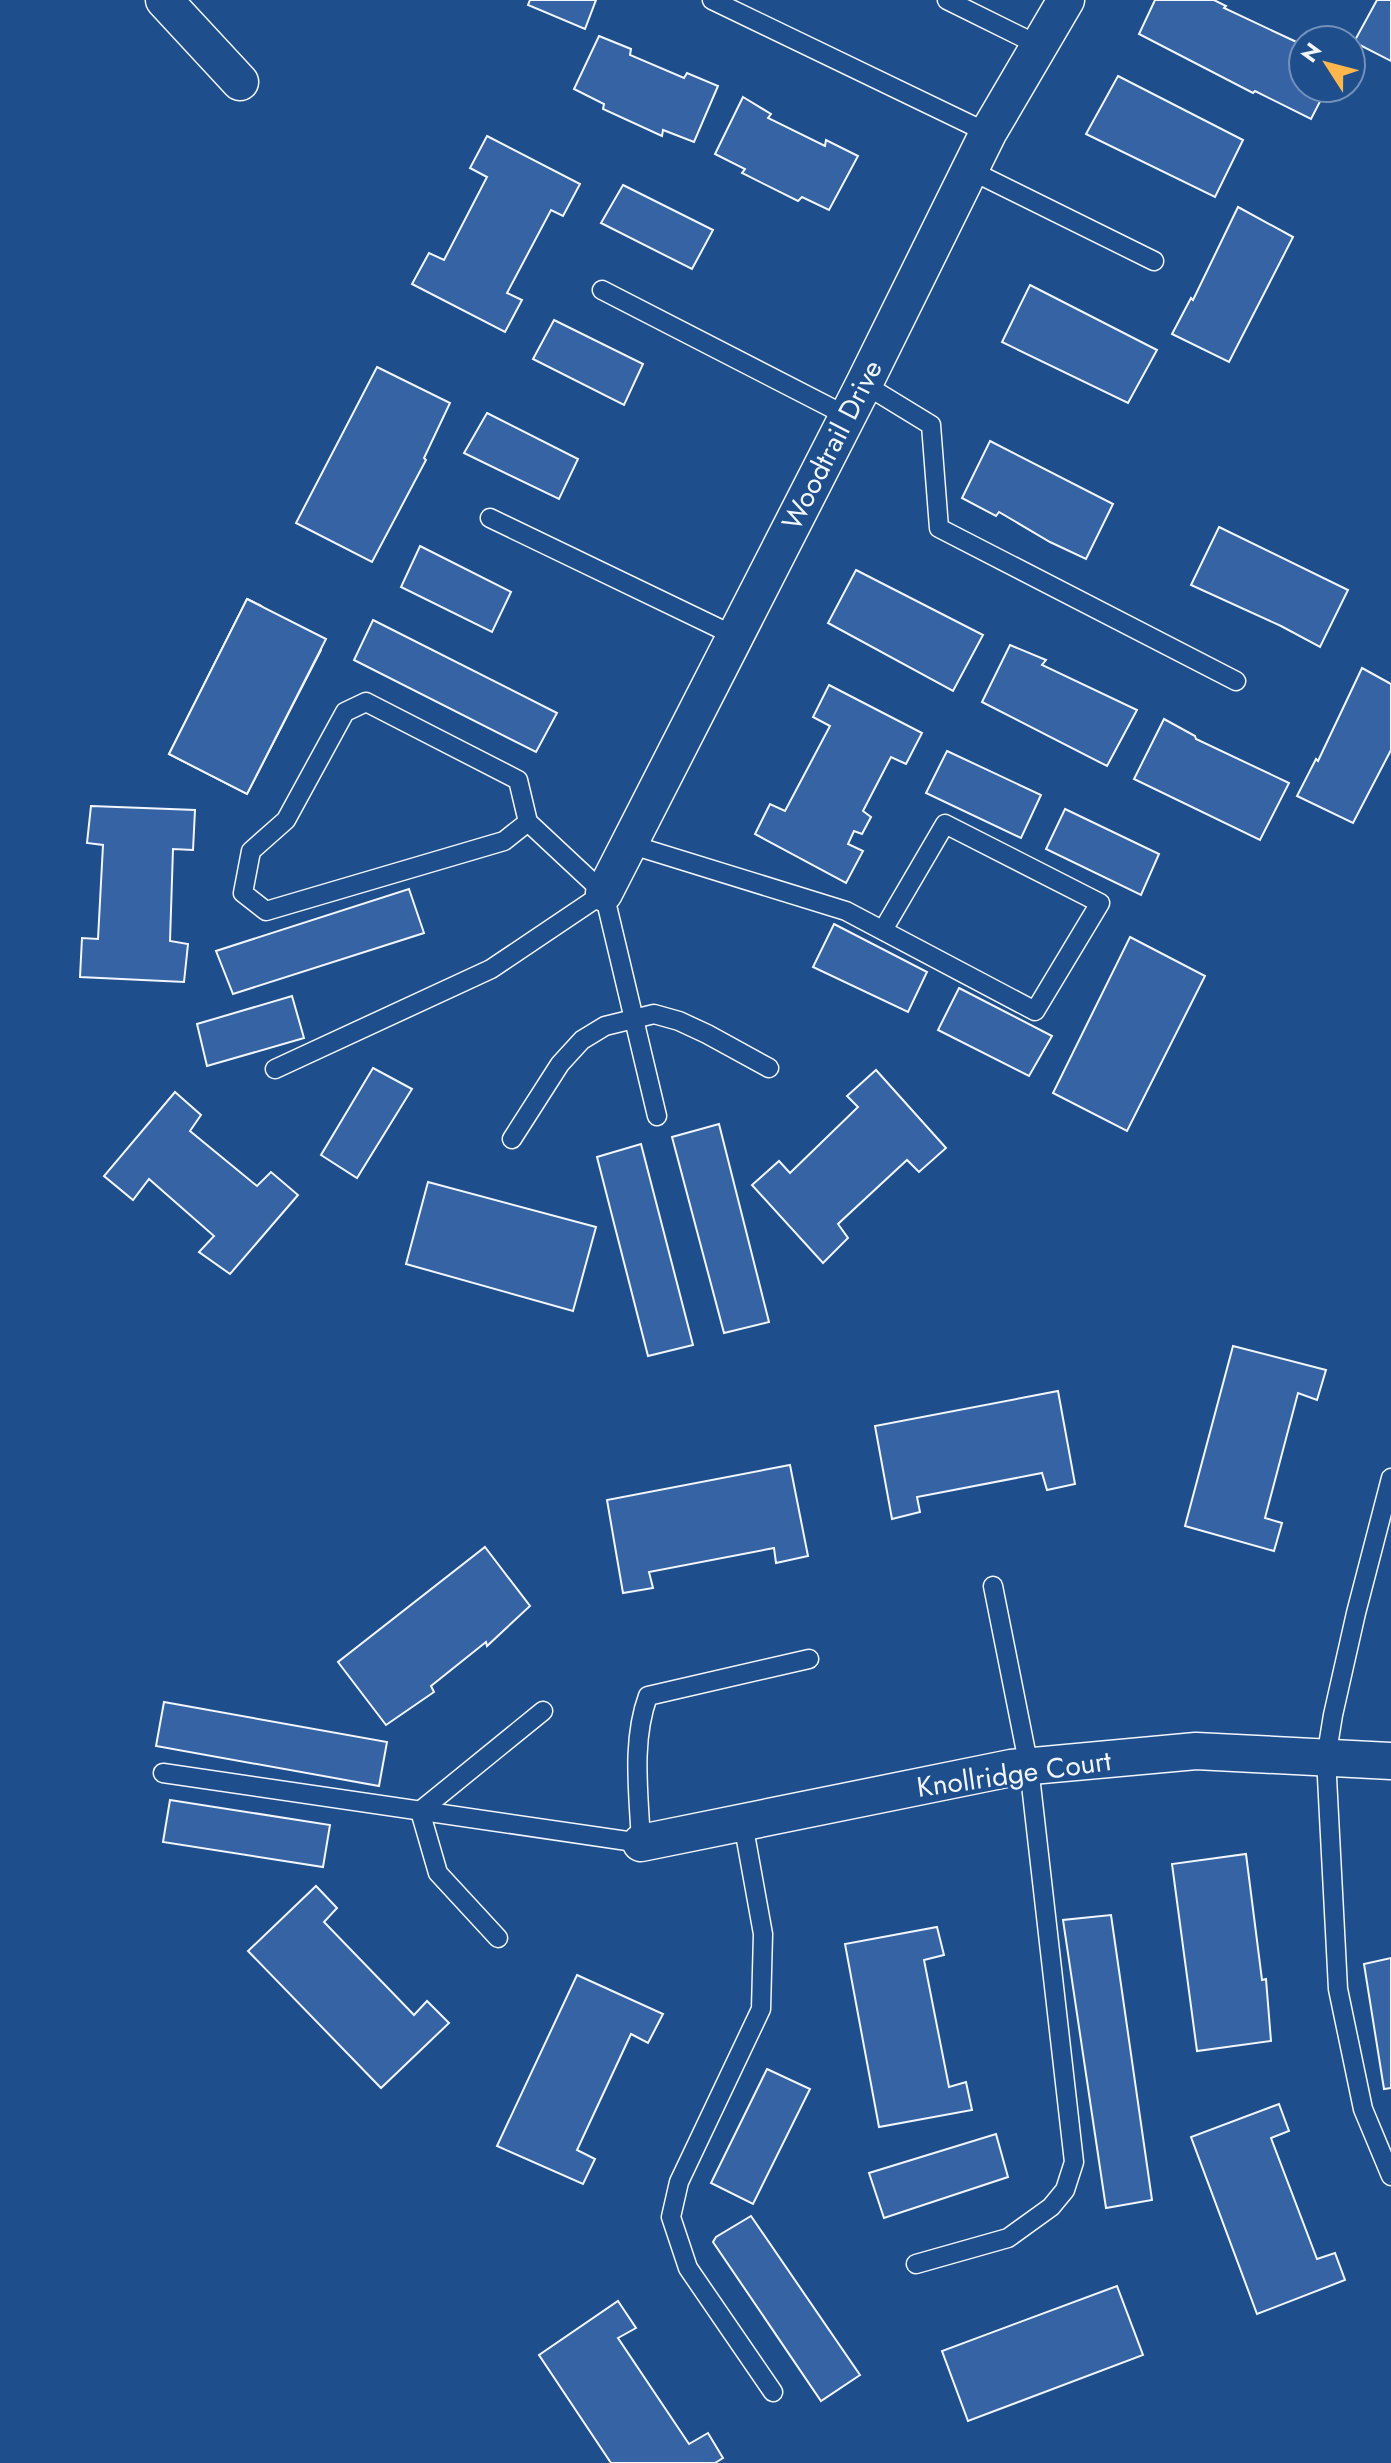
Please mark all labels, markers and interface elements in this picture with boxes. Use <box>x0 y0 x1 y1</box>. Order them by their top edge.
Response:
north arrow <box>1287 24 1367 104</box>
text: N <box>1293 36 1329 69</box>
street label: Woodtrail Drive <box>771 353 893 537</box>
street label: Knollridge Court <box>914 1740 1114 1808</box>

